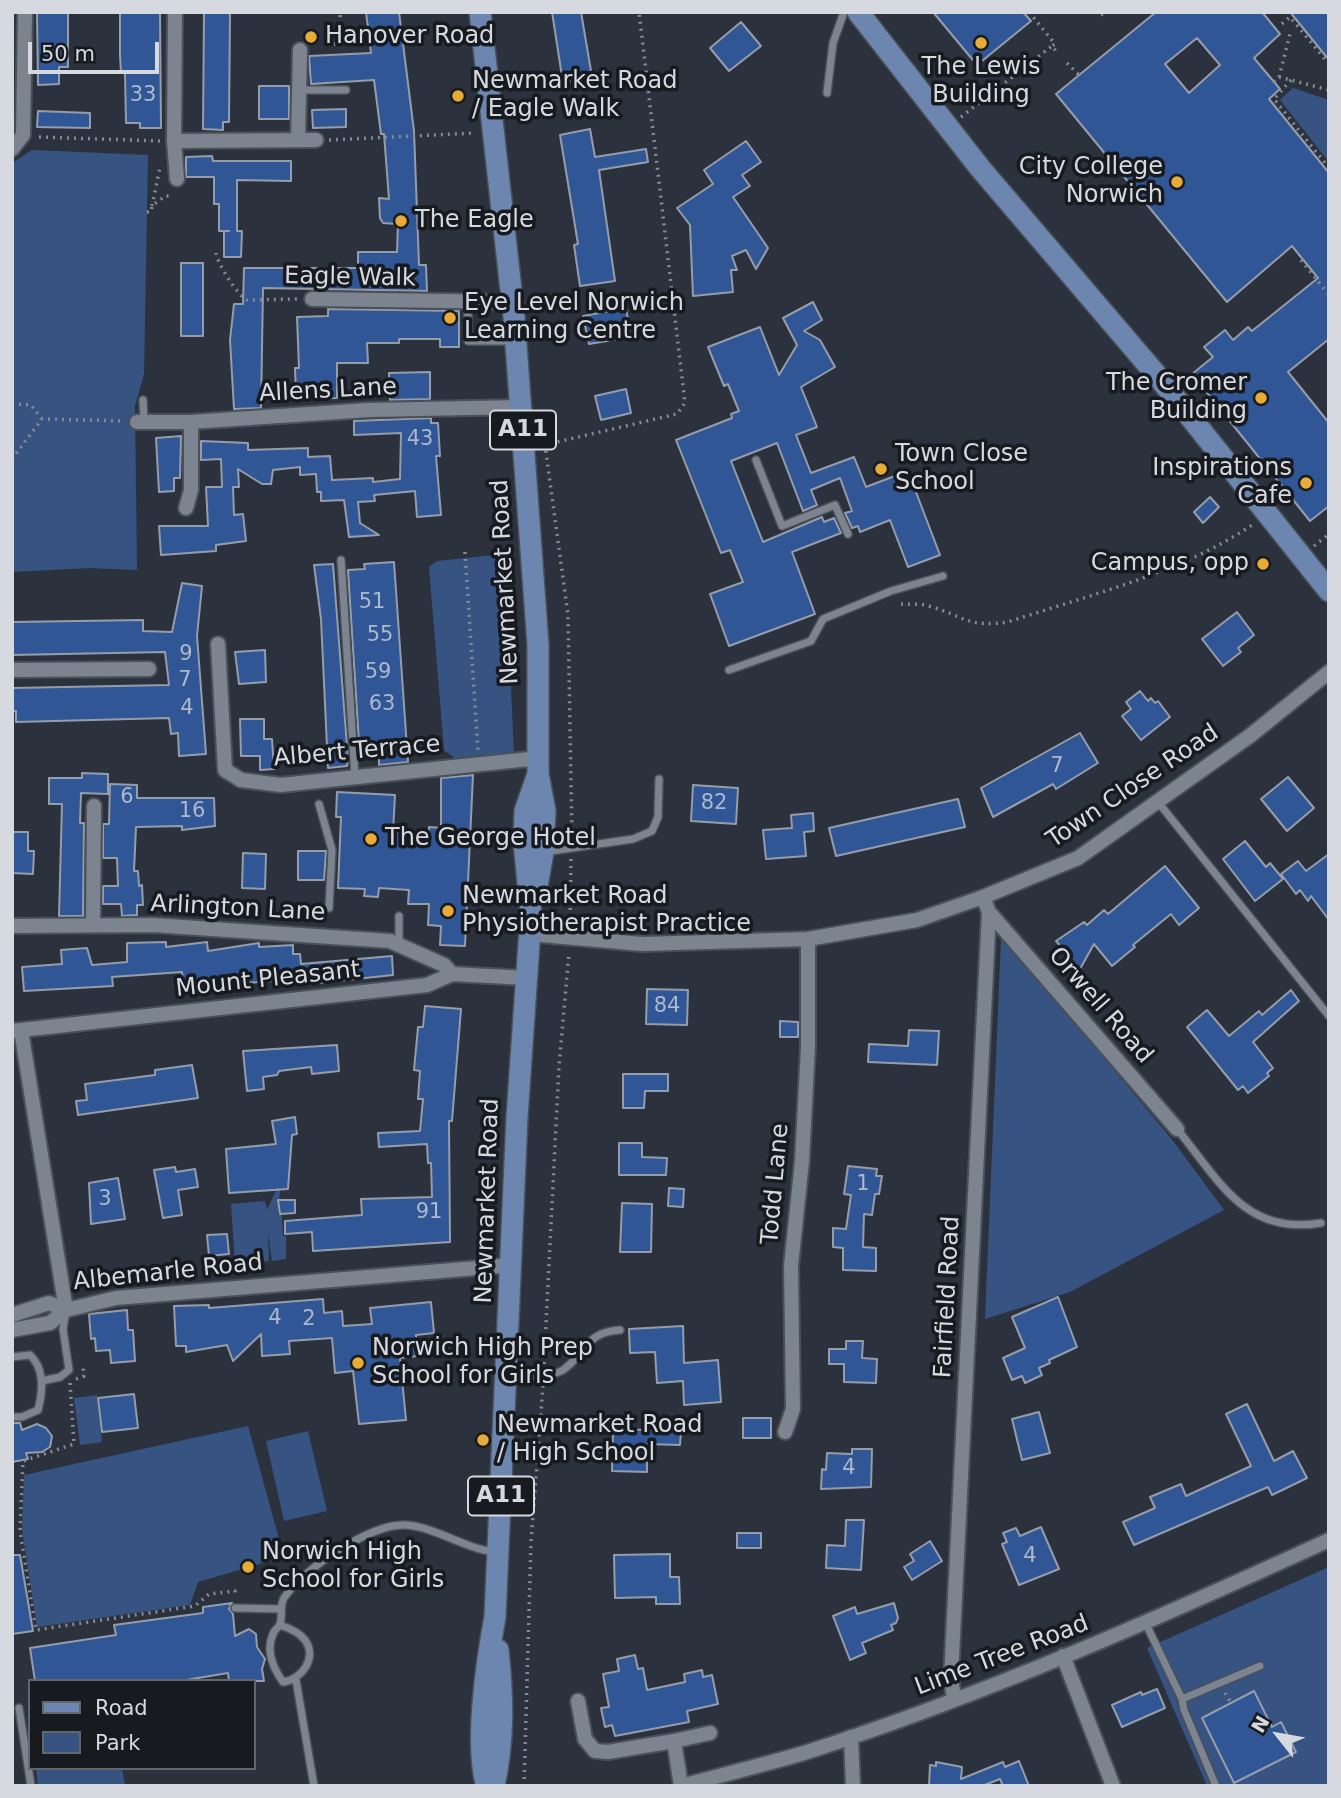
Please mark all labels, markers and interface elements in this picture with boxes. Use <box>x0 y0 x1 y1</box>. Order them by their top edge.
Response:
place label: Hanover Road <box>325 23 494 51</box>
scale bar <box>32 28 163 72</box>
marker: Hanover Road <box>303 29 319 45</box>
marker: The Lewis Building <box>973 35 989 51</box>
text: 50 m <box>41 42 95 66</box>
place label: The Lewis Building <box>922 54 1040 110</box>
place label: Newmarket Road / Eagle Walk <box>472 68 677 124</box>
house number: 33 <box>130 83 156 109</box>
marker: Newmarket Road / Eagle Walk <box>450 88 466 104</box>
place label: City College Norwich <box>1019 154 1163 210</box>
marker: City College Norwich <box>1169 174 1185 190</box>
place label: The Eagle <box>415 207 534 235</box>
marker: The Eagle <box>393 213 409 229</box>
street label: Eagle Walk <box>284 262 416 294</box>
place label: Eye Level Norwich Learning Centre <box>464 290 684 346</box>
marker: Eye Level Norwich Learning Centre <box>442 310 458 326</box>
place label: The Cromer Building <box>1106 370 1247 426</box>
street label: Allens Lane <box>258 373 398 409</box>
marker: The Cromer Building <box>1253 390 1269 406</box>
road number: A11 <box>490 410 556 450</box>
house number: 43 <box>407 427 433 453</box>
place label: Town Close School <box>895 441 1028 497</box>
place label: Inspirations Cafe <box>1152 455 1292 511</box>
marker: Town Close School <box>873 461 889 477</box>
marker: Inspirations Cafe <box>1298 475 1314 491</box>
street label: Newmarket Road <box>486 479 526 685</box>
place label: Campus, opp <box>1091 550 1249 578</box>
marker: Campus, opp <box>1255 556 1271 572</box>
house number: 51 <box>359 590 385 616</box>
house number: 55 <box>367 623 393 649</box>
house number: 9 <box>179 642 193 668</box>
house number: 59 <box>365 660 391 686</box>
house number: 7 <box>178 668 192 694</box>
house number: 63 <box>369 692 395 718</box>
house number: 4 <box>180 696 194 722</box>
street label: Town Close Road <box>1042 719 1224 855</box>
street label: Albert Terrace <box>272 730 442 774</box>
house number: 7 <box>1050 754 1064 780</box>
house number: 6 <box>120 785 134 811</box>
house number: 82 <box>701 791 727 817</box>
house number: 16 <box>179 799 205 825</box>
place label: The George Hotel <box>385 825 596 853</box>
marker: The George Hotel <box>363 831 379 847</box>
place label: Newmarket Road Physiotherapist Practice <box>462 883 751 939</box>
street label: Arlington Lane <box>150 890 326 928</box>
marker: Newmarket Road Physiotherapist Practice <box>440 903 456 919</box>
street label: Orwell Road <box>1042 942 1158 1070</box>
street label: Mount Pleasant <box>174 956 362 1004</box>
house number: 84 <box>654 994 680 1020</box>
street label: Newmarket Road <box>470 1098 506 1304</box>
street label: Todd Lane <box>756 1122 796 1246</box>
house number: 1 <box>856 1172 870 1198</box>
house number: 3 <box>98 1187 112 1213</box>
house number: 91 <box>416 1200 442 1226</box>
street label: Fairfield Road <box>929 1215 967 1379</box>
street label: Albemarle Road <box>72 1249 264 1297</box>
house number: 4 <box>268 1306 282 1332</box>
house number: 2 <box>302 1307 316 1333</box>
place label: Norwich High Prep School for Girls <box>372 1335 593 1391</box>
marker: Norwich High Prep School for Girls <box>350 1355 366 1371</box>
place label: Newmarket Road / High School <box>497 1412 702 1468</box>
marker: Newmarket Road / High School <box>475 1432 491 1448</box>
house number: 4 <box>842 1456 856 1482</box>
road number: A11 <box>468 1476 534 1516</box>
place label: Norwich High School for Girls <box>262 1539 444 1595</box>
house number: 4 <box>1023 1544 1037 1570</box>
marker: Norwich High School for Girls <box>240 1559 256 1575</box>
street label: Lime Tree Road <box>911 1610 1093 1702</box>
legend <box>28 1679 256 1770</box>
text: Road <box>95 1696 148 1720</box>
north arrow <box>1243 1700 1313 1770</box>
text: N <box>1246 1712 1274 1737</box>
text: Park <box>95 1731 140 1755</box>

